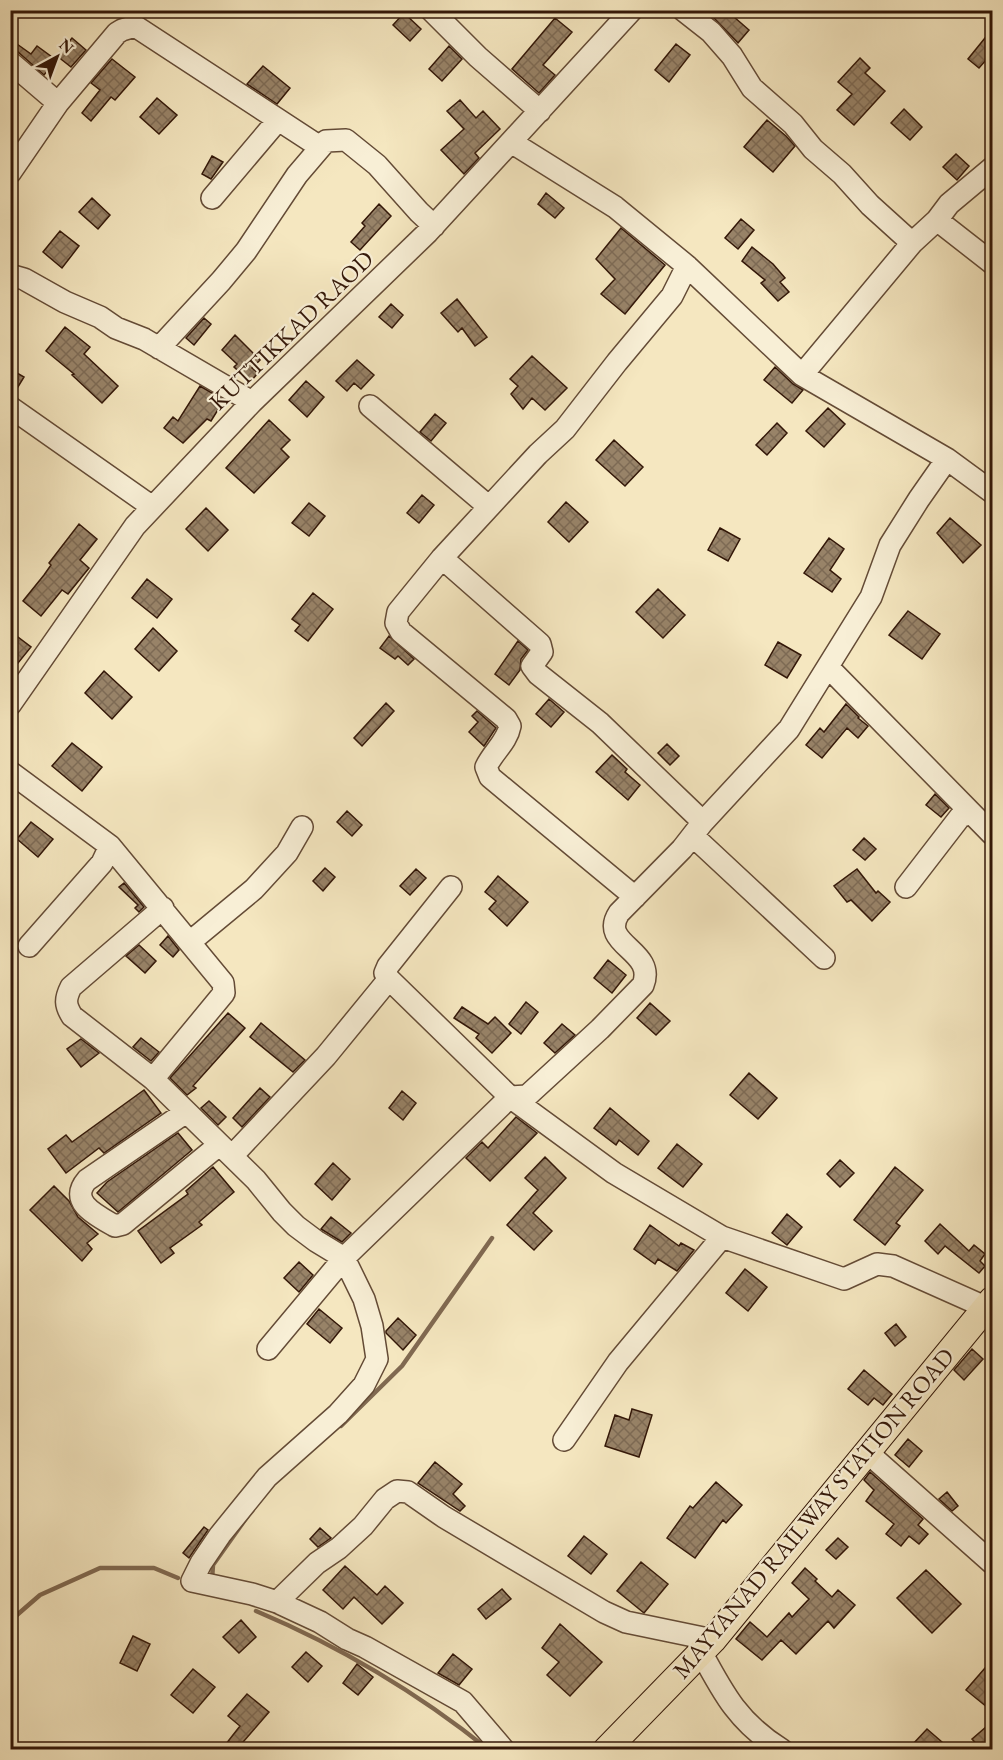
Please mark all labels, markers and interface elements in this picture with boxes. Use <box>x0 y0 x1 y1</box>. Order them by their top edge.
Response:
north arrow <box>27 27 87 87</box>
text: N <box>55 34 78 58</box>
street label: KUTTIKKAD RAOD <box>202 244 380 416</box>
street label: MAYYANAD RAILWAY STATION ROAD <box>665 1341 961 1685</box>

